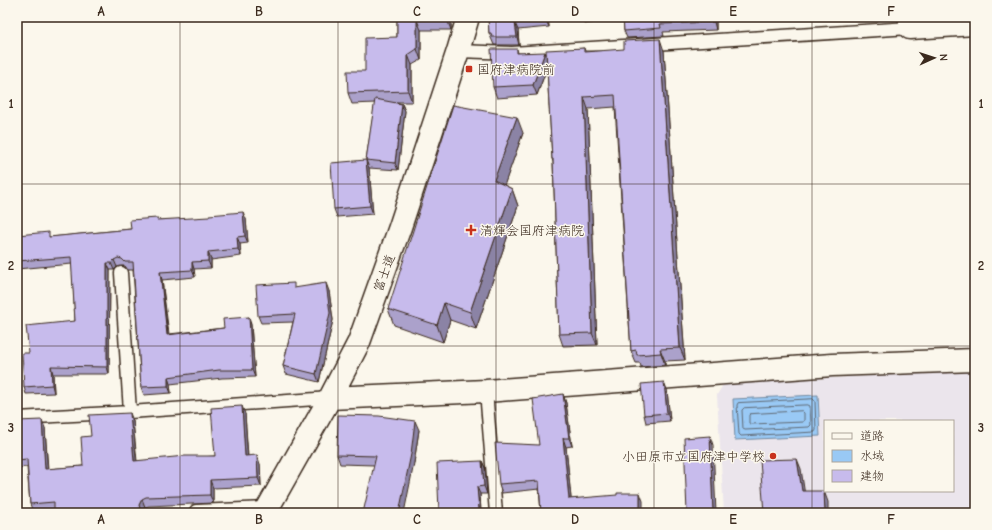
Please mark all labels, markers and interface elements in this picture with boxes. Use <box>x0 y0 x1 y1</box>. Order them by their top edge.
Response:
text: A <box>97 4 105 19</box>
text: B <box>255 4 263 19</box>
text: C <box>413 4 421 19</box>
text: D <box>571 4 579 19</box>
text: E <box>729 4 737 19</box>
text: F <box>887 4 895 19</box>
north arrow <box>914 38 954 78</box>
text: N <box>937 54 950 61</box>
place label: 国府津病院前 <box>477 62 555 77</box>
marker: 国府津病院前 <box>464 64 474 74</box>
text: 1 <box>8 96 14 111</box>
text: 1 <box>978 96 984 111</box>
place label: 清輝会国府津病院 <box>480 223 584 238</box>
marker: 清輝会国府津病院 <box>465 224 477 236</box>
street label: 富士道 <box>370 252 398 294</box>
text: 2 <box>8 258 14 273</box>
text: 2 <box>978 258 984 273</box>
text: 3 <box>8 420 14 435</box>
legend <box>824 420 954 492</box>
text: 3 <box>978 420 984 435</box>
text: 道路 <box>860 429 884 443</box>
place label: 小田原市立国府津中学校 <box>622 449 765 464</box>
text: 水域 <box>860 449 884 463</box>
marker: 小田原市立国府津中学校 <box>768 451 778 461</box>
text: 建物 <box>860 469 884 483</box>
text: A <box>97 512 105 527</box>
text: B <box>255 512 263 527</box>
text: C <box>413 512 421 527</box>
text: D <box>571 512 579 527</box>
text: E <box>729 512 737 527</box>
text: F <box>887 512 895 527</box>

